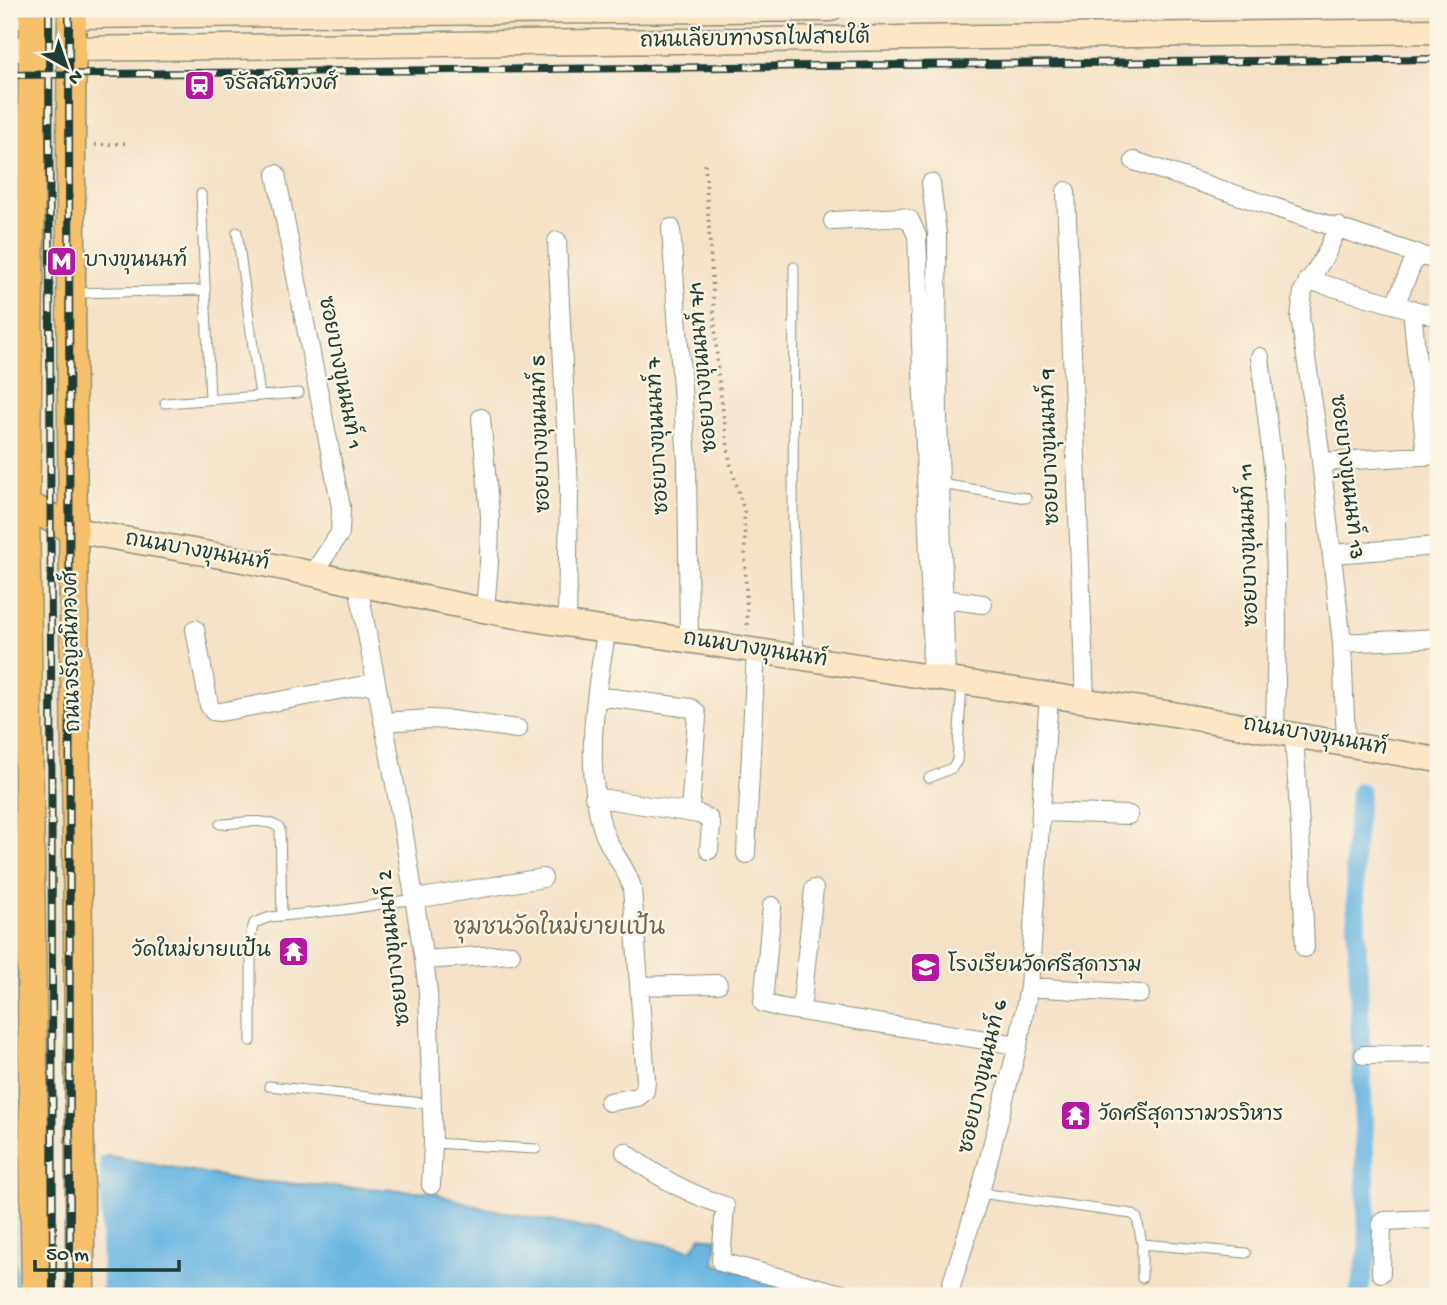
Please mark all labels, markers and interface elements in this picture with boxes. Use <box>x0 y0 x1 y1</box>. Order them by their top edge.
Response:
street label: ถนนเลียบทางรถไฟสายใต้ <box>640 22 870 56</box>
north arrow <box>32 32 102 102</box>
text: N <box>63 64 87 89</box>
station icon: จรัลสนิทวงศ์ <box>183 68 217 102</box>
place label: จรัลสนิทวงศ์ <box>223 69 339 98</box>
metro station icon: บางขุนนนท์ <box>44 245 78 279</box>
place label: บางขุนนนท์ <box>84 246 187 275</box>
street label: ซอยบางขุนนนท์ 7/1 <box>681 281 725 454</box>
street label: ซอยบางขุนนนท์ 1 <box>311 294 369 452</box>
street label: ซอยบางขุนนนท์ 5 <box>524 355 558 513</box>
street label: ซอยบางขุนนนท์ 7 <box>639 356 677 516</box>
street label: ซอยบางขุนนนท์ 9 <box>1033 367 1067 526</box>
street label: ซอยบางขุนนนท์ 13 <box>1322 392 1372 561</box>
street label: ซอยบางขุนนนท์ 11 <box>1232 463 1266 627</box>
street label: ถนนบางขุนนนท์ <box>123 524 272 578</box>
street label: ถนนจรัญสนิทวงศ์ <box>56 570 88 732</box>
street label: ถนนบางขุนนนท์ <box>681 623 830 675</box>
street label: ถนนบางขุนนนท์ <box>1241 709 1390 763</box>
street label: ซอยบางขุนนนท์ 2 <box>370 868 418 1028</box>
district label: ชุมชนวัดใหม่ยายแป้น <box>453 910 665 944</box>
place label: วัดใหม่ยายแป้น <box>132 935 271 965</box>
temple icon: วัดใหม่ยายแป้น <box>277 935 311 969</box>
school or university icon: โรงเรียนวัดศรีสุดาราม <box>908 950 942 984</box>
place label: โรงเรียนวัดศรีสุดาราม <box>948 951 1142 980</box>
street label: ซอยบางขุนนนท์ 6 <box>951 996 1015 1157</box>
temple icon: วัดศรีสุดารามวรวิหาร <box>1058 1099 1092 1133</box>
place label: วัดศรีสุดารามวรวิหาร <box>1098 1101 1283 1129</box>
scale bar <box>35 1228 178 1272</box>
text: 50 m <box>46 1244 89 1269</box>

